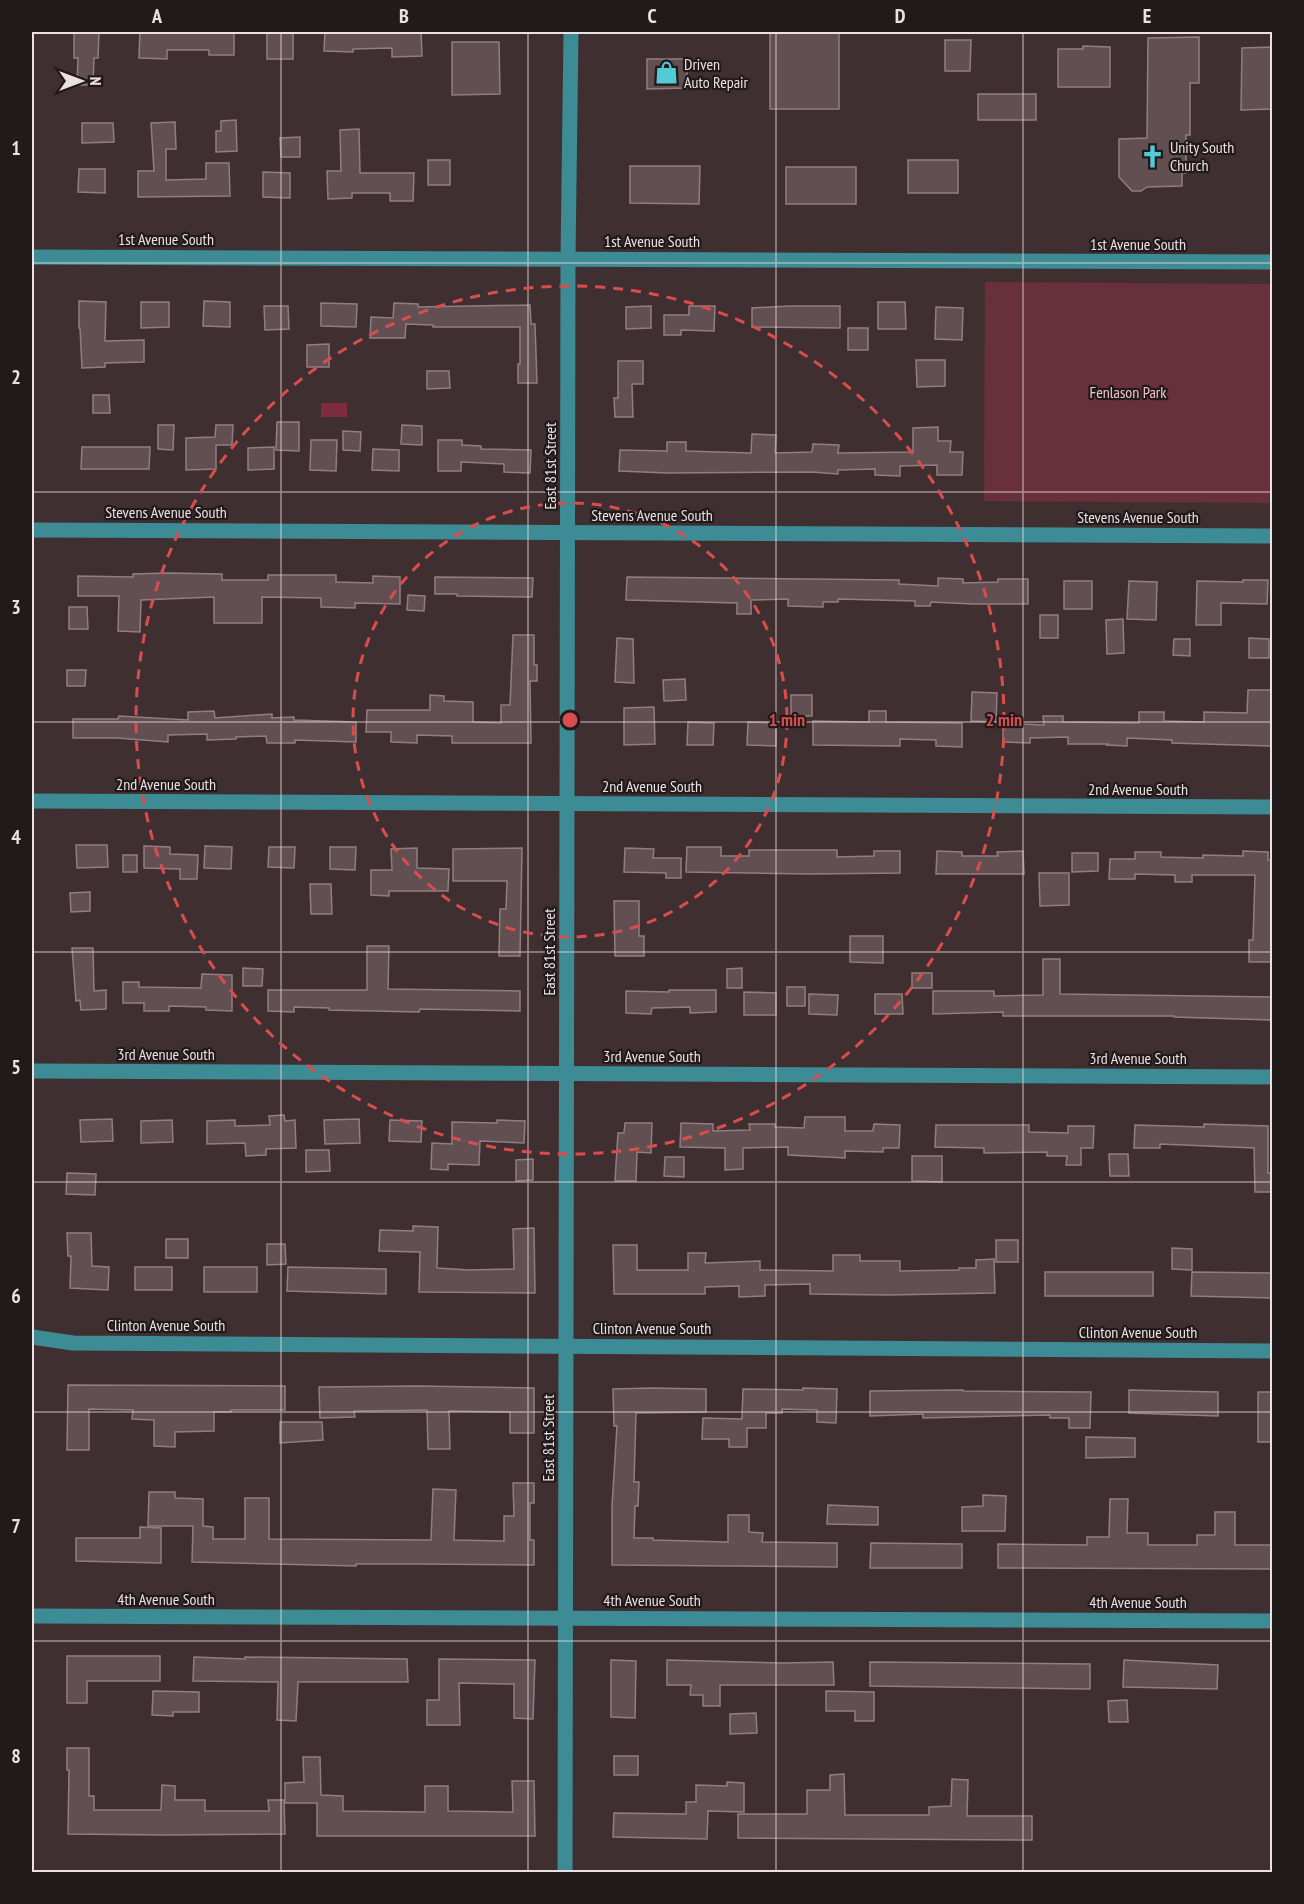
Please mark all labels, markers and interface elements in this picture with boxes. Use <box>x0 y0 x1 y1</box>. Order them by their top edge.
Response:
text: A <box>151 3 163 29</box>
text: B <box>399 3 409 29</box>
text: C <box>647 3 657 29</box>
text: D <box>895 3 906 29</box>
text: E <box>1143 3 1151 29</box>
north arrow <box>51 51 111 111</box>
place label: Driven Auto Repair <box>684 54 749 92</box>
shop icon: Driven Auto Repair <box>653 60 679 86</box>
text: N <box>86 77 106 85</box>
text: 1 <box>11 135 21 161</box>
place label: Unity South Church <box>1170 137 1234 175</box>
church icon: Unity South Church <box>1139 143 1165 169</box>
street label: 1st Avenue South <box>118 229 214 249</box>
street label: 1st Avenue South <box>604 231 700 251</box>
street label: 1st Avenue South <box>1090 234 1186 254</box>
text: 2 <box>11 364 21 390</box>
park label: Fenlason Park <box>1090 382 1167 402</box>
street label: East 81st Street <box>540 422 560 510</box>
street label: Stevens Avenue South <box>105 502 227 522</box>
street label: Stevens Avenue South <box>591 505 713 525</box>
street label: Stevens Avenue South <box>1077 507 1199 527</box>
text: 3 <box>11 594 21 620</box>
text: 1 min <box>769 708 805 731</box>
text: 2 min <box>986 708 1022 731</box>
centre of rings <box>560 710 580 730</box>
street label: 2nd Avenue South <box>116 774 216 794</box>
street label: 2nd Avenue South <box>602 776 702 796</box>
street label: 2nd Avenue South <box>1088 779 1188 799</box>
text: 4 <box>11 824 21 850</box>
street label: East 81st Street <box>539 908 559 996</box>
street label: 3rd Avenue South <box>117 1044 215 1064</box>
street label: 3rd Avenue South <box>603 1046 701 1066</box>
street label: 3rd Avenue South <box>1089 1048 1187 1068</box>
text: 5 <box>11 1054 21 1080</box>
text: 6 <box>11 1283 21 1309</box>
street label: Clinton Avenue South <box>107 1315 225 1335</box>
street label: Clinton Avenue South <box>593 1318 711 1338</box>
street label: Clinton Avenue South <box>1079 1322 1197 1342</box>
street label: East 81st Street <box>538 1394 558 1482</box>
text: 7 <box>11 1513 21 1539</box>
street label: 4th Avenue South <box>117 1589 215 1609</box>
street label: 4th Avenue South <box>603 1590 701 1610</box>
street label: 4th Avenue South <box>1089 1592 1187 1612</box>
text: 8 <box>11 1743 21 1769</box>

